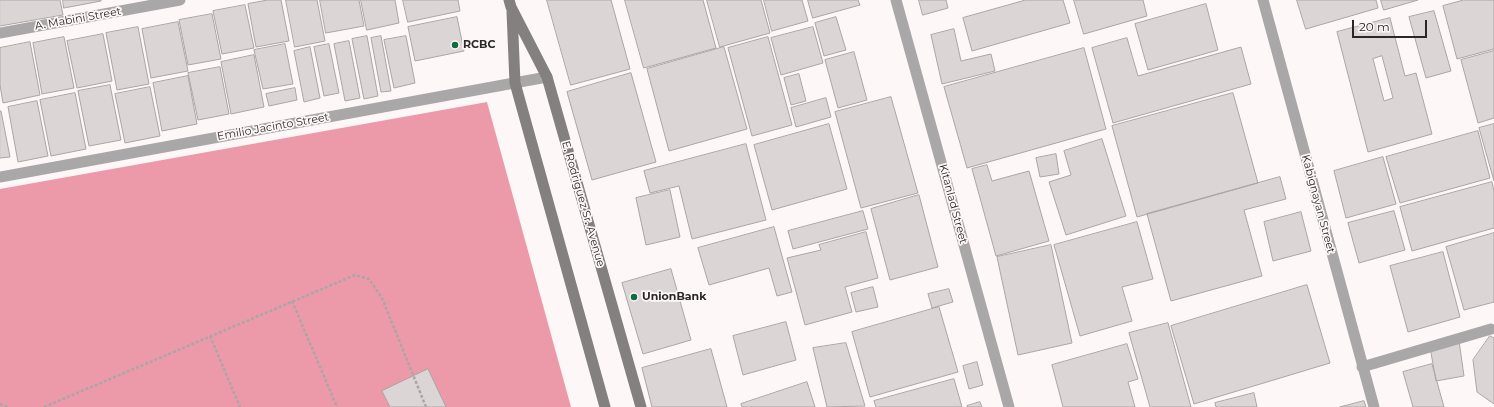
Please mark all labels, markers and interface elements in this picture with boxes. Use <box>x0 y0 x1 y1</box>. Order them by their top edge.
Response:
street label: A. Mabini Street <box>34 5 122 33</box>
scale bar <box>1354 12 1429 38</box>
text: 20 m <box>1359 19 1390 34</box>
place label: RCBC <box>463 38 495 52</box>
marker: RCBC <box>450 40 460 50</box>
street label: Emilio Jacinto Street <box>216 111 330 143</box>
street label: E. Rodriguez Sr. Avenue <box>559 140 607 268</box>
street label: Kabignayan Street <box>1298 153 1338 255</box>
street label: Kitanlad Street <box>936 163 970 245</box>
place label: UnionBank <box>642 290 706 304</box>
marker: UnionBank <box>629 292 639 302</box>

